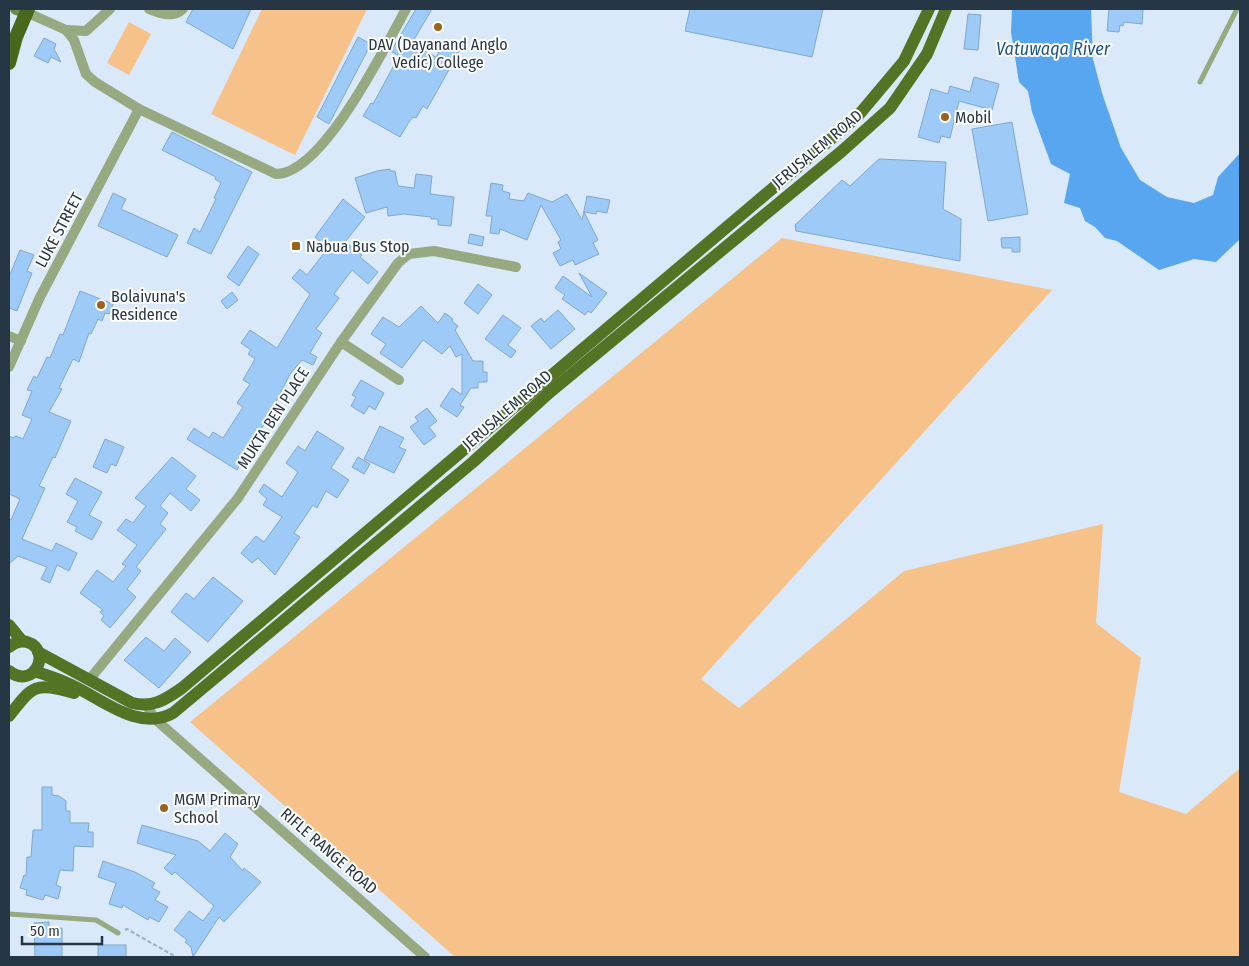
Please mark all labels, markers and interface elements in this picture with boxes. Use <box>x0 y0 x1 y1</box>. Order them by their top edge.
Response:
marker: DAV (Dayanand Anglo Vedic) College <box>432 21 444 33</box>
place label: DAV (Dayanand Anglo Vedic) College <box>368 35 508 72</box>
water label: Vatuwaqa River <box>996 38 1111 60</box>
street label: JERUSALEM ROAD <box>768 106 866 192</box>
place label: Mobil <box>955 108 992 127</box>
marker: Mobil <box>939 111 951 123</box>
street label: LUKE STREET <box>31 189 87 271</box>
place label: Nabua Bus Stop <box>306 237 410 256</box>
marker: Nabua Bus Stop <box>290 240 302 252</box>
place label: Bolaivuna's Residence <box>111 287 186 324</box>
marker: Bolaivuna's Residence <box>95 299 107 311</box>
street label: MUKTA BEN PLACE <box>233 364 313 472</box>
street label: JERUSALEM ROAD <box>459 366 555 454</box>
place label: MGM Primary School <box>174 790 261 827</box>
marker: MGM Primary School <box>158 802 170 814</box>
street label: RIFLE RANGE ROAD <box>277 804 381 898</box>
scale bar <box>22 914 102 946</box>
text: 50 m <box>30 922 60 940</box>

